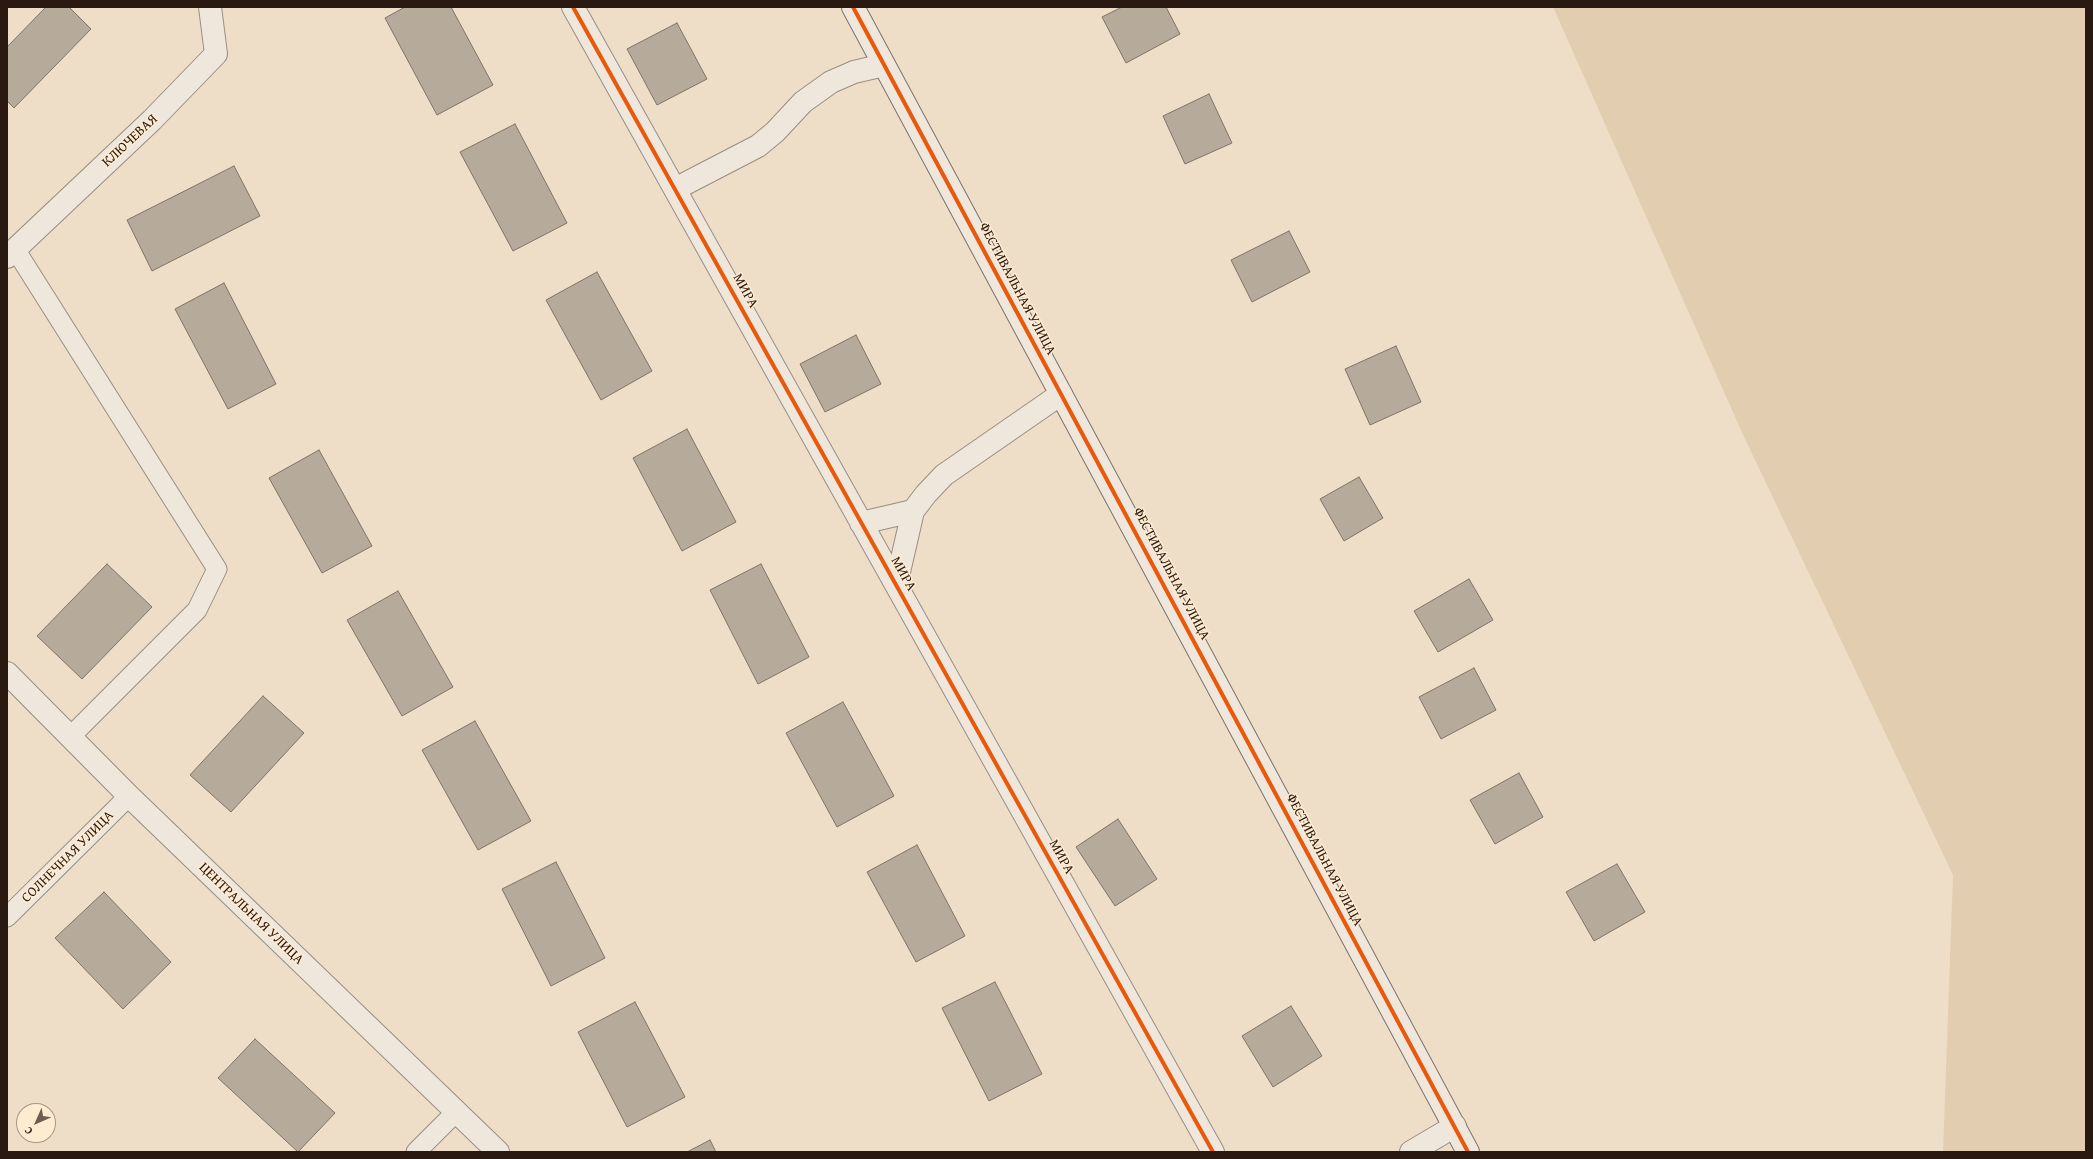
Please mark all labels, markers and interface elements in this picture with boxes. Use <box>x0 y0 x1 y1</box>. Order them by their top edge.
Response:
street label: КЛЮЧЕВАЯ <box>99 111 161 171</box>
street label: ФЕСТИВАЛЬНАЯ УЛИЦА <box>975 220 1059 358</box>
street label: МИРА <box>729 271 761 311</box>
street label: ФЕСТИВАЛЬНАЯ УЛИЦА <box>1129 505 1213 643</box>
street label: МИРА <box>887 554 919 594</box>
street label: ФЕСТИВАЛЬНАЯ УЛИЦА <box>1282 791 1366 929</box>
street label: СОЛНЕЧНАЯ УЛИЦА <box>18 807 118 907</box>
street label: МИРА <box>1045 837 1077 877</box>
street label: ЦЕНТРАЛЬНАЯ УЛИЦА <box>195 860 307 968</box>
north arrow <box>16 1103 56 1143</box>
text: С <box>20 1123 36 1139</box>

